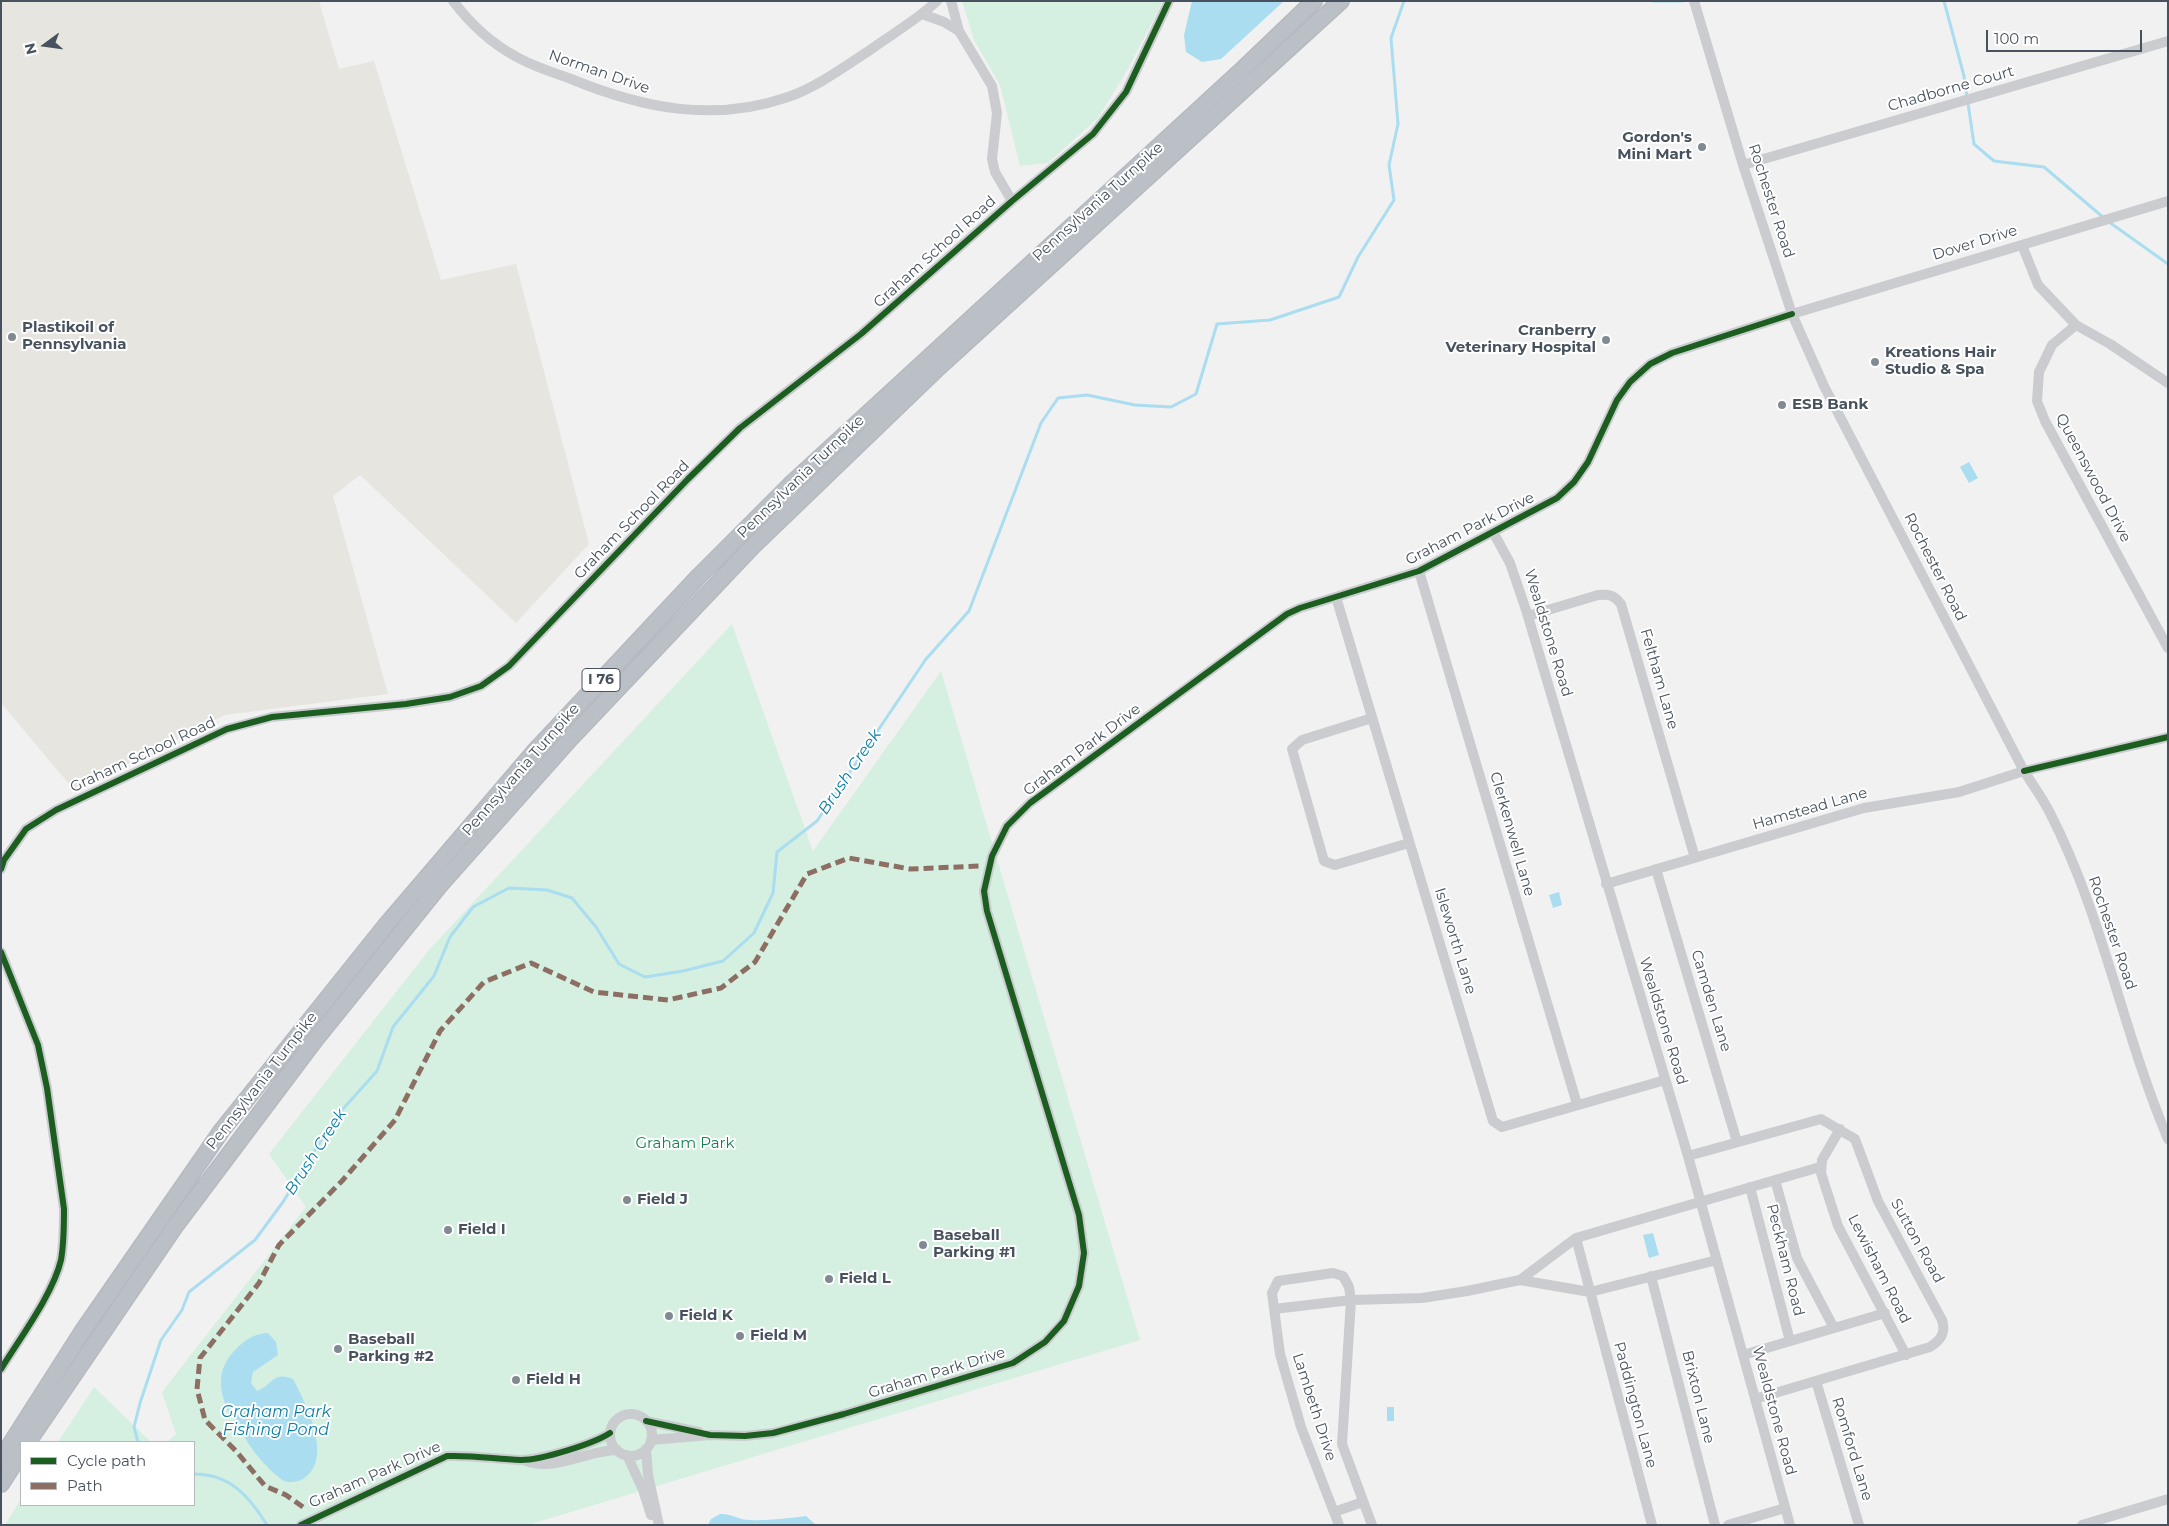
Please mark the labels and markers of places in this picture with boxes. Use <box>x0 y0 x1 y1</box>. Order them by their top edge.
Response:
place label: Gordon's Mini Mart <box>1617 129 1692 164</box>
marker: Gordon's Mini Mart <box>1696 141 1708 153</box>
place label: Plastikoil of Pennsylvania <box>22 319 126 354</box>
place label: Cranberry Veterinary Hospital <box>1445 322 1596 357</box>
marker: Plastikoil of Pennsylvania <box>6 331 18 343</box>
marker: Cranberry Veterinary Hospital <box>1600 334 1612 346</box>
place label: Kreations Hair Studio & Spa <box>1885 344 1997 379</box>
marker: Kreations Hair Studio & Spa <box>1869 356 1881 368</box>
place label: ESB Bank <box>1792 396 1868 414</box>
marker: ESB Bank <box>1776 399 1788 411</box>
place label: Field J <box>637 1191 688 1209</box>
marker: Field J <box>621 1194 633 1206</box>
place label: Field I <box>458 1221 506 1239</box>
marker: Field I <box>442 1224 454 1236</box>
place label: Baseball Parking #1 <box>933 1227 1016 1262</box>
marker: Baseball Parking #1 <box>917 1239 929 1251</box>
place label: Field L <box>839 1270 891 1288</box>
marker: Field L <box>823 1273 835 1285</box>
place label: Field K <box>679 1307 733 1325</box>
marker: Field K <box>663 1310 675 1322</box>
place label: Field M <box>750 1327 807 1345</box>
marker: Field M <box>734 1330 746 1342</box>
place label: Baseball Parking #2 <box>348 1331 434 1366</box>
marker: Baseball Parking #2 <box>332 1343 344 1355</box>
place label: Field H <box>526 1371 581 1389</box>
marker: Field H <box>510 1374 522 1386</box>

